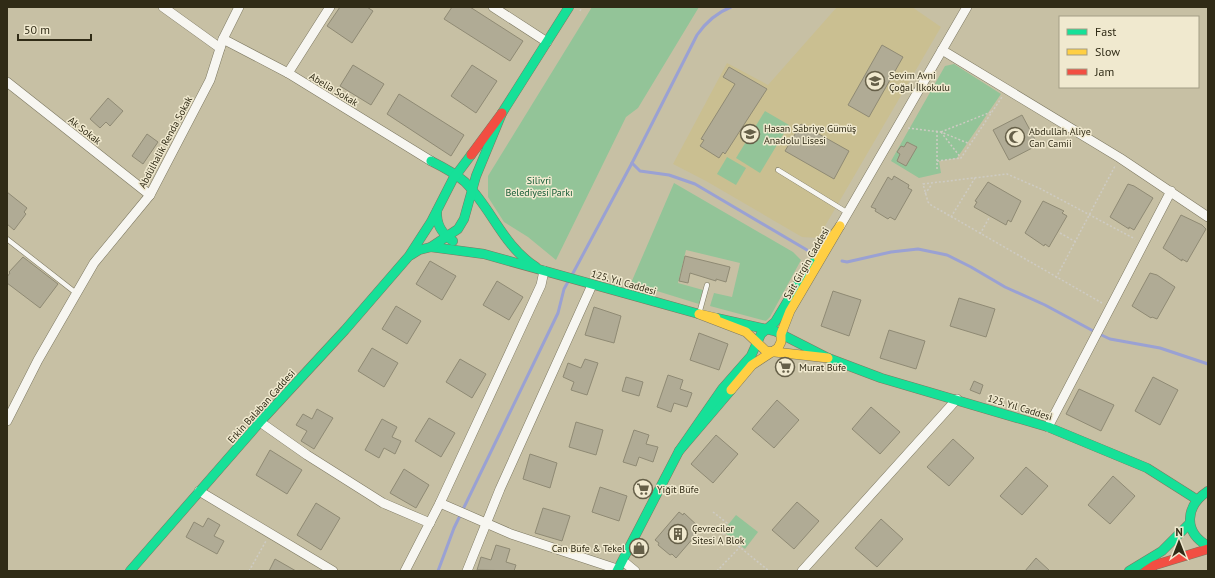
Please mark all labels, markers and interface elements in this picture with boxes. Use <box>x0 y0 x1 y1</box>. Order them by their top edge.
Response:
scale bar <box>18 16 91 42</box>
legend <box>1059 16 1199 88</box>
text: 50 m <box>24 22 50 37</box>
text: Fast <box>1095 24 1116 39</box>
text: Slow <box>1095 44 1120 59</box>
text: Jam <box>1094 64 1114 79</box>
place label: Sevim Avni Çoğal İlkokulu <box>889 69 950 94</box>
street label: Abelia Sokak <box>307 70 361 109</box>
school or university icon: Sevim Avni Çoğal İlkokulu <box>864 70 886 92</box>
street label: Abdülhalik Renda Sokak <box>136 94 195 190</box>
street label: Ak Sokak <box>66 114 104 147</box>
place label: Hasan Sabriye Gümüş Anadolu Lisesi <box>764 122 856 147</box>
school or university icon: Hasan Sabriye Gümüş Anadolu Lisesi <box>739 123 761 145</box>
place label: Abdullah Aliye Can Camii <box>1029 125 1091 150</box>
mosque icon: Abdullah Aliye Can Camii <box>1004 126 1026 148</box>
park label: Silivri Belediyesi Parkı <box>505 174 573 199</box>
street label: Sait Girgin Caddesi <box>781 225 832 301</box>
street label: 125. Yıl Caddesi <box>590 267 658 298</box>
supermarket icon: Murat Büfe <box>774 356 796 378</box>
place label: Murat Büfe <box>799 361 846 374</box>
street label: Erkin Balaban Caddesi <box>225 367 298 446</box>
street label: 125. Yıl Caddesi <box>986 391 1054 424</box>
supermarket icon: Yiğit Büfe <box>632 478 654 500</box>
place label: Yiğit Büfe <box>657 483 699 496</box>
place label: Çevreciler Sitesi A Blok <box>692 522 745 547</box>
north arrow <box>1159 522 1199 562</box>
building icon: Çevreciler Sitesi A Blok <box>667 523 689 545</box>
text: N <box>1175 525 1183 539</box>
shop icon: Can Büfe & Tekel <box>628 537 650 559</box>
place label: Can Büfe & Tekel <box>552 542 625 555</box>

